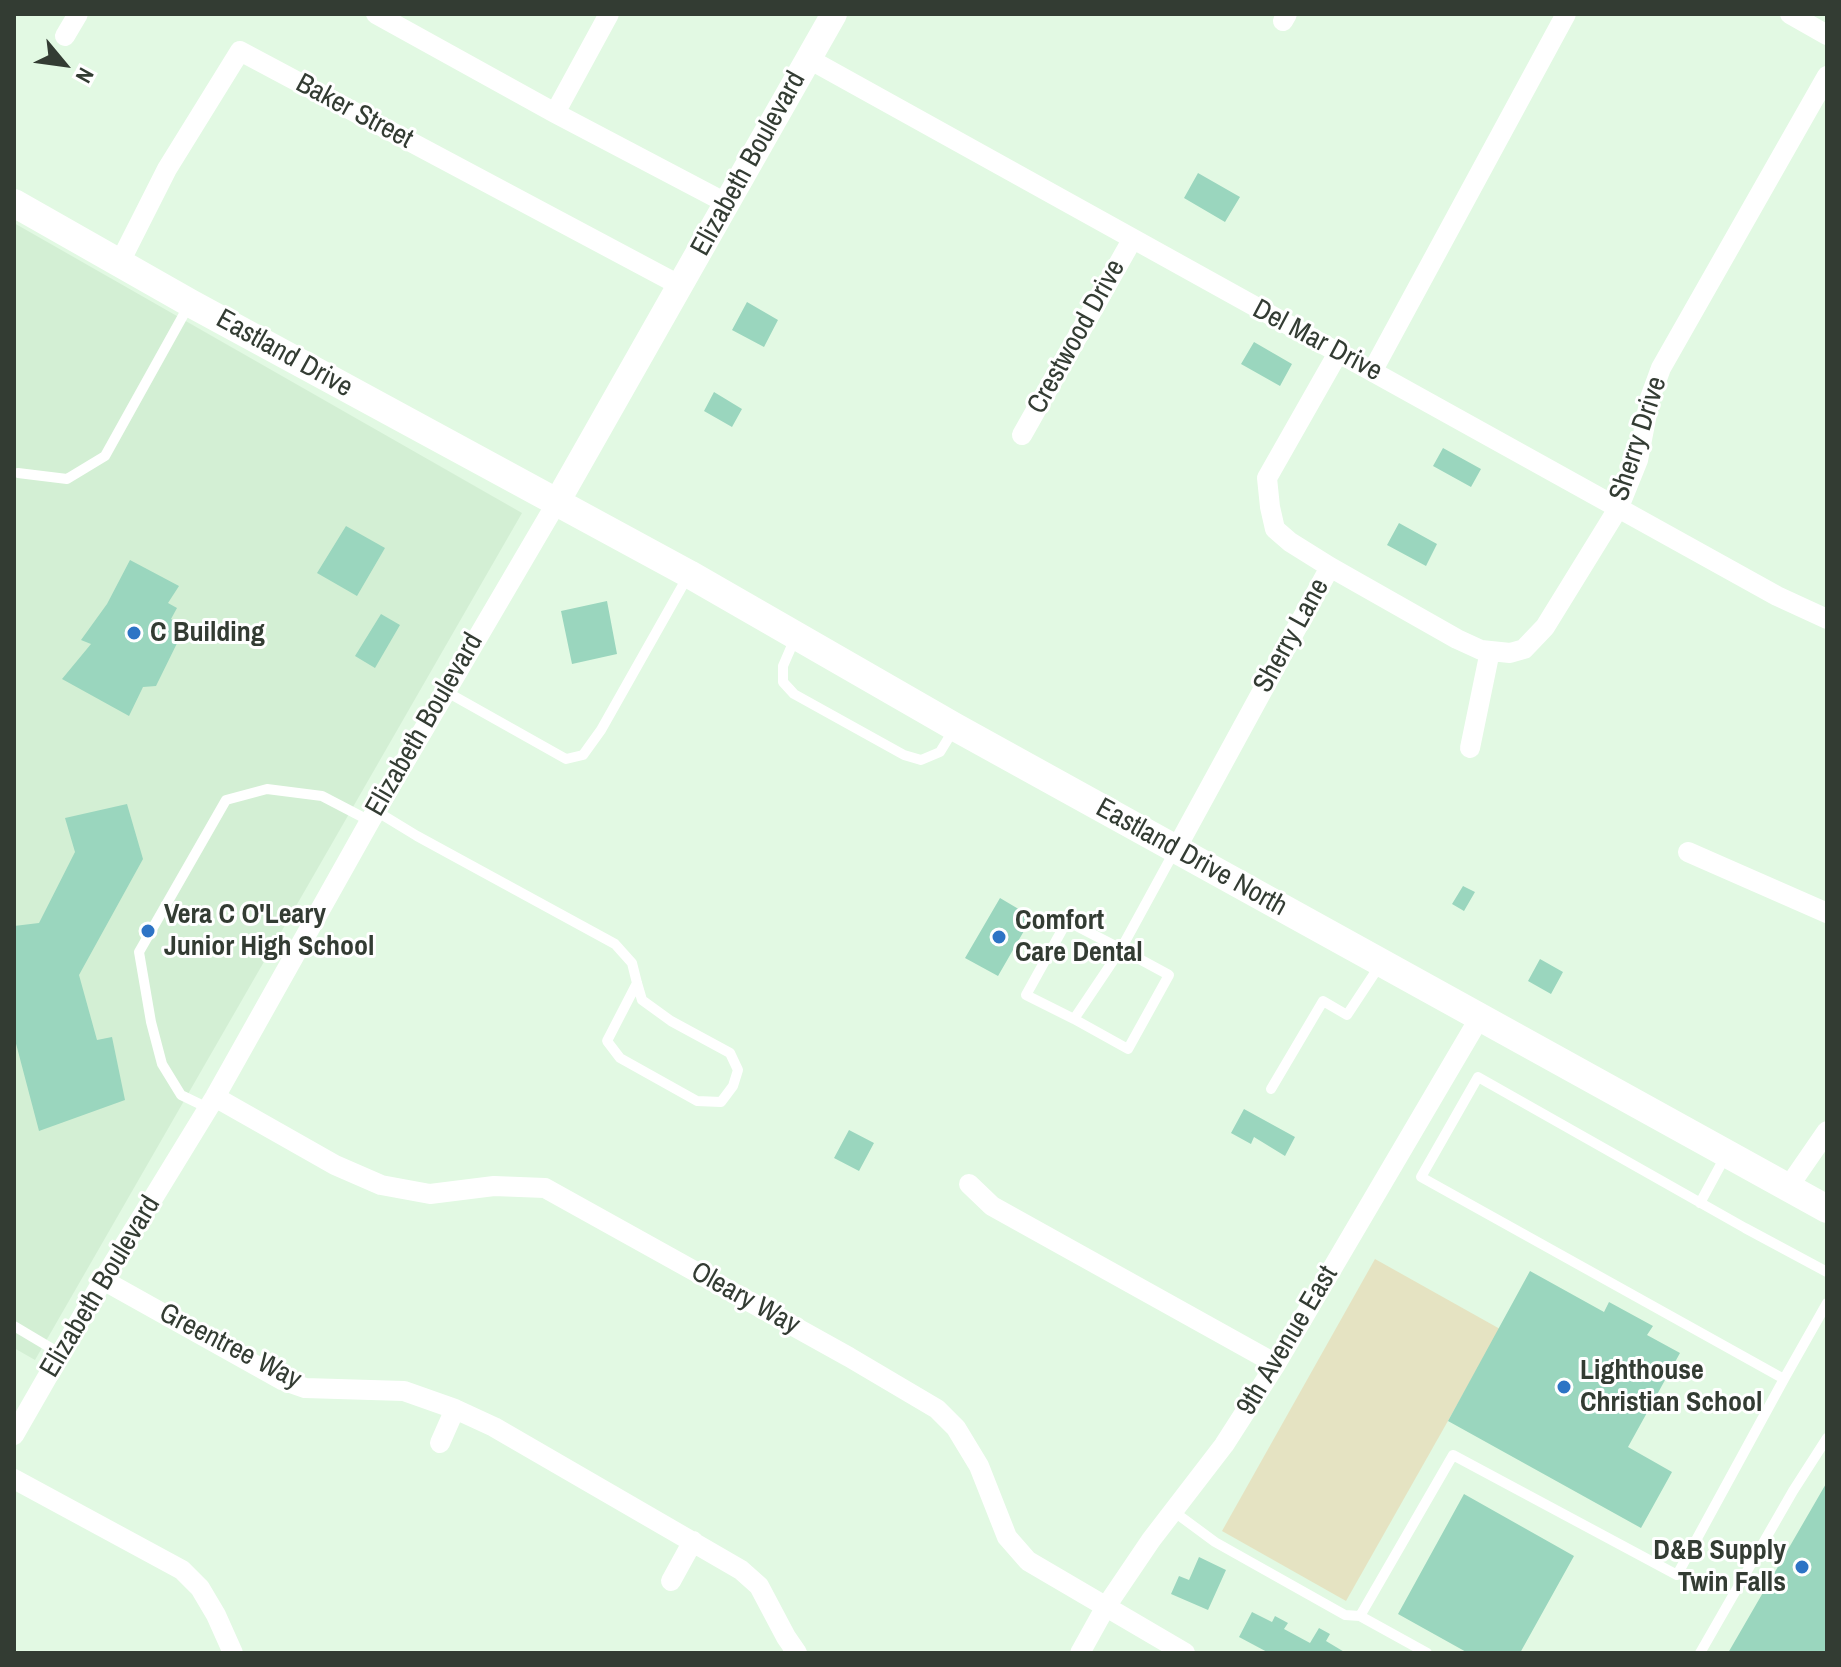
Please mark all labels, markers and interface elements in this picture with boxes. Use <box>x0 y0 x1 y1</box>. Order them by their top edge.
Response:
north arrow <box>24 24 104 104</box>
text: N <box>69 63 101 89</box>
street label: Elizabeth Boulevard <box>684 66 814 262</box>
street label: Baker Street <box>290 67 418 157</box>
street label: Crestwood Drive <box>1021 254 1133 420</box>
street label: Del Mar Drive <box>1247 293 1387 389</box>
street label: Eastland Drive <box>210 303 358 405</box>
street label: Sherry Drive <box>1603 373 1675 505</box>
street label: Sherry Lane <box>1247 573 1337 699</box>
place label: C Building <box>150 616 265 650</box>
marker: C Building <box>125 624 143 642</box>
street label: Elizabeth Boulevard <box>359 628 491 822</box>
street label: Eastland Drive North <box>1090 792 1292 924</box>
place label: Vera C O'Leary Junior High School <box>164 898 375 964</box>
place label: Comfort Care Dental <box>1015 904 1143 970</box>
marker: Vera C O'Leary Junior High School <box>139 922 157 940</box>
marker: Comfort Care Dental <box>990 928 1008 946</box>
street label: Elizabeth Boulevard <box>34 1190 168 1384</box>
street label: Oleary Way <box>685 1255 805 1343</box>
street label: 9th Avenue East <box>1230 1260 1346 1422</box>
street label: Greentree Way <box>153 1297 307 1397</box>
place label: Lighthouse Christian School <box>1580 1354 1762 1420</box>
marker: Lighthouse Christian School <box>1555 1378 1573 1396</box>
place label: D&B Supply Twin Falls <box>1653 1534 1786 1600</box>
marker: D&B Supply Twin Falls <box>1793 1558 1811 1576</box>

